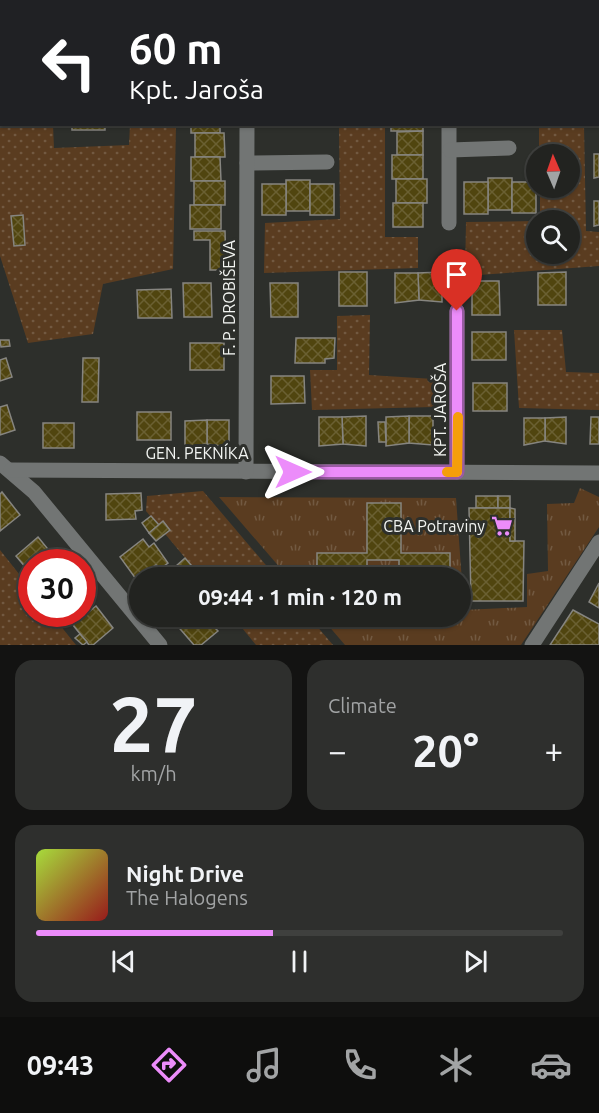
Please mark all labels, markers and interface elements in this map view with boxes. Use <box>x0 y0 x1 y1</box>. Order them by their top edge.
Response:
icon: left <box>30 24 108 102</box>
text: 60 m <box>129 25 223 72</box>
text: Kpt. Jaroša <box>129 74 264 104</box>
north arrow <box>526 144 580 198</box>
map controls <box>526 144 580 264</box>
button: search <box>526 210 580 264</box>
street label: F. P. DROBIŠEVA <box>219 239 238 356</box>
pin <box>431 249 482 311</box>
icon: arrive <box>440 258 473 291</box>
street label: KPT. JAROŠA <box>430 362 449 457</box>
position arrow <box>261 440 325 504</box>
street label: GEN. PEKNÍKA <box>145 442 249 462</box>
supermarket icon: CBA Potraviny <box>490 514 514 538</box>
place label: CBA Potraviny <box>383 517 485 535</box>
speed limit sign: 30 <box>18 549 96 627</box>
text: 09:44 · 1 min · 120 m <box>198 584 402 609</box>
text: 27 <box>110 679 197 767</box>
text: Climate <box>328 694 397 717</box>
text: 20° <box>412 725 479 776</box>
text: − <box>328 732 347 769</box>
text: + <box>544 732 563 769</box>
text: km/h <box>130 762 177 785</box>
text: Night Drive <box>126 861 244 886</box>
text: The Halogens <box>126 886 248 909</box>
icon: previous <box>107 945 140 978</box>
icon: pause <box>283 945 316 978</box>
icon: next <box>459 945 492 978</box>
icon: directions <box>148 1044 190 1086</box>
icon: music <box>243 1044 285 1086</box>
icon: phone <box>339 1044 381 1086</box>
icon: climate <box>435 1044 477 1086</box>
icon: car <box>530 1044 572 1086</box>
text: 09:43 <box>27 1050 94 1080</box>

